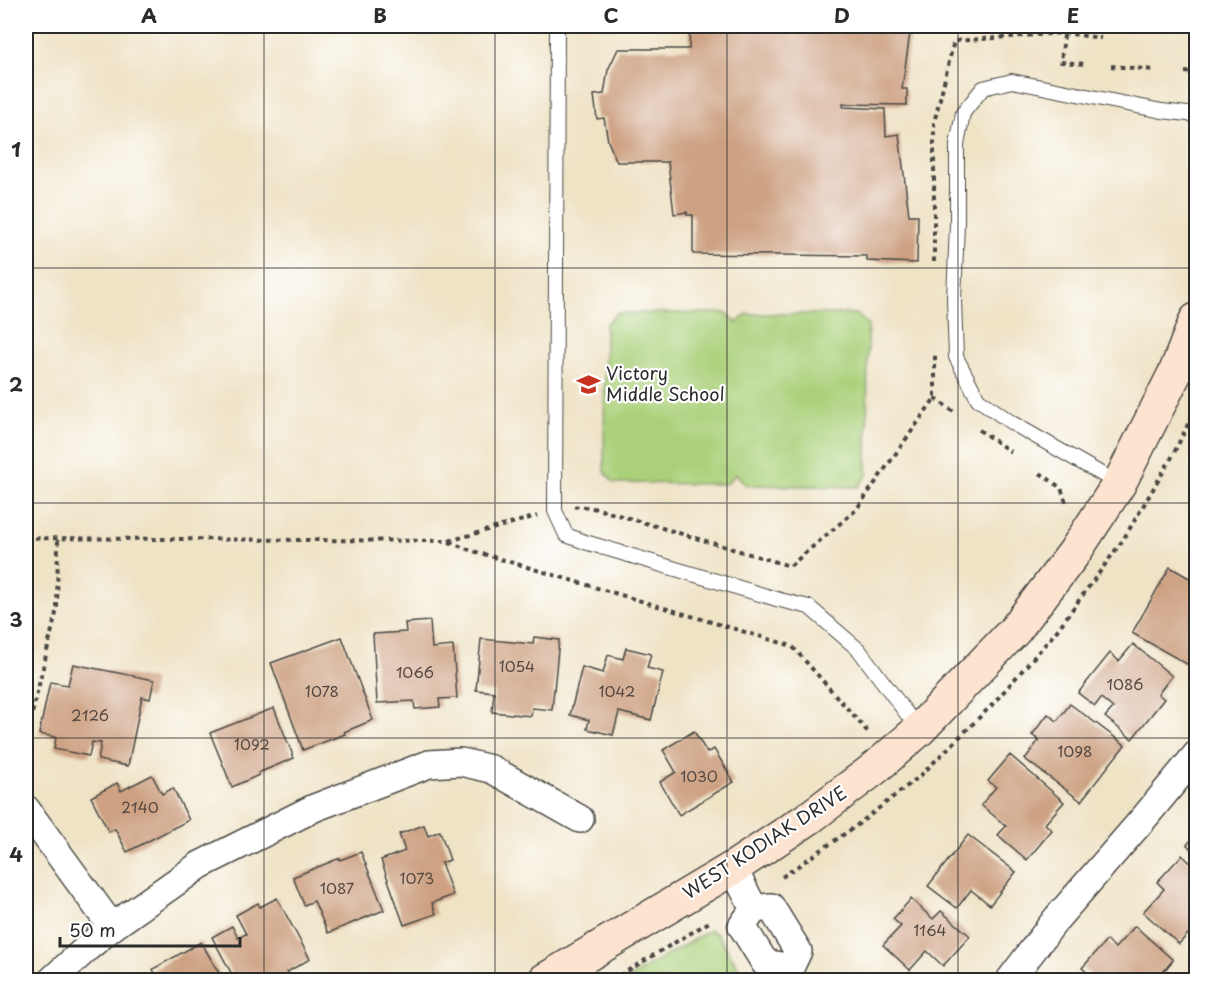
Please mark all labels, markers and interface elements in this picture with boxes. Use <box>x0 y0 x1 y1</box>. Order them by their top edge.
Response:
text: A <box>141 0 157 30</box>
text: B <box>373 0 387 30</box>
text: C <box>603 0 619 30</box>
text: D <box>834 0 850 30</box>
text: E <box>1067 0 1079 30</box>
text: 1 <box>11 134 21 164</box>
place label: Victory Middle School <box>606 359 725 407</box>
text: 2 <box>9 369 23 399</box>
school or university icon: Victory Middle School <box>575 371 601 397</box>
text: 3 <box>9 604 23 634</box>
house number: 1054 <box>499 654 535 677</box>
house number: 1066 <box>396 660 434 683</box>
house number: 1086 <box>1107 672 1143 695</box>
house number: 1078 <box>305 679 339 702</box>
house number: 1042 <box>599 679 635 702</box>
house number: 2126 <box>71 703 109 726</box>
house number: 1092 <box>234 732 270 755</box>
house number: 1098 <box>1058 739 1092 762</box>
house number: 1030 <box>680 764 718 787</box>
street label: WEST KODIAK DRIVE <box>677 778 852 905</box>
house number: 2140 <box>121 795 159 818</box>
text: 4 <box>9 839 23 869</box>
house number: 1073 <box>400 866 434 889</box>
house number: 1087 <box>320 876 355 899</box>
scale bar <box>60 910 240 948</box>
text: 50 m <box>69 916 116 943</box>
house number: 1164 <box>913 918 947 941</box>

